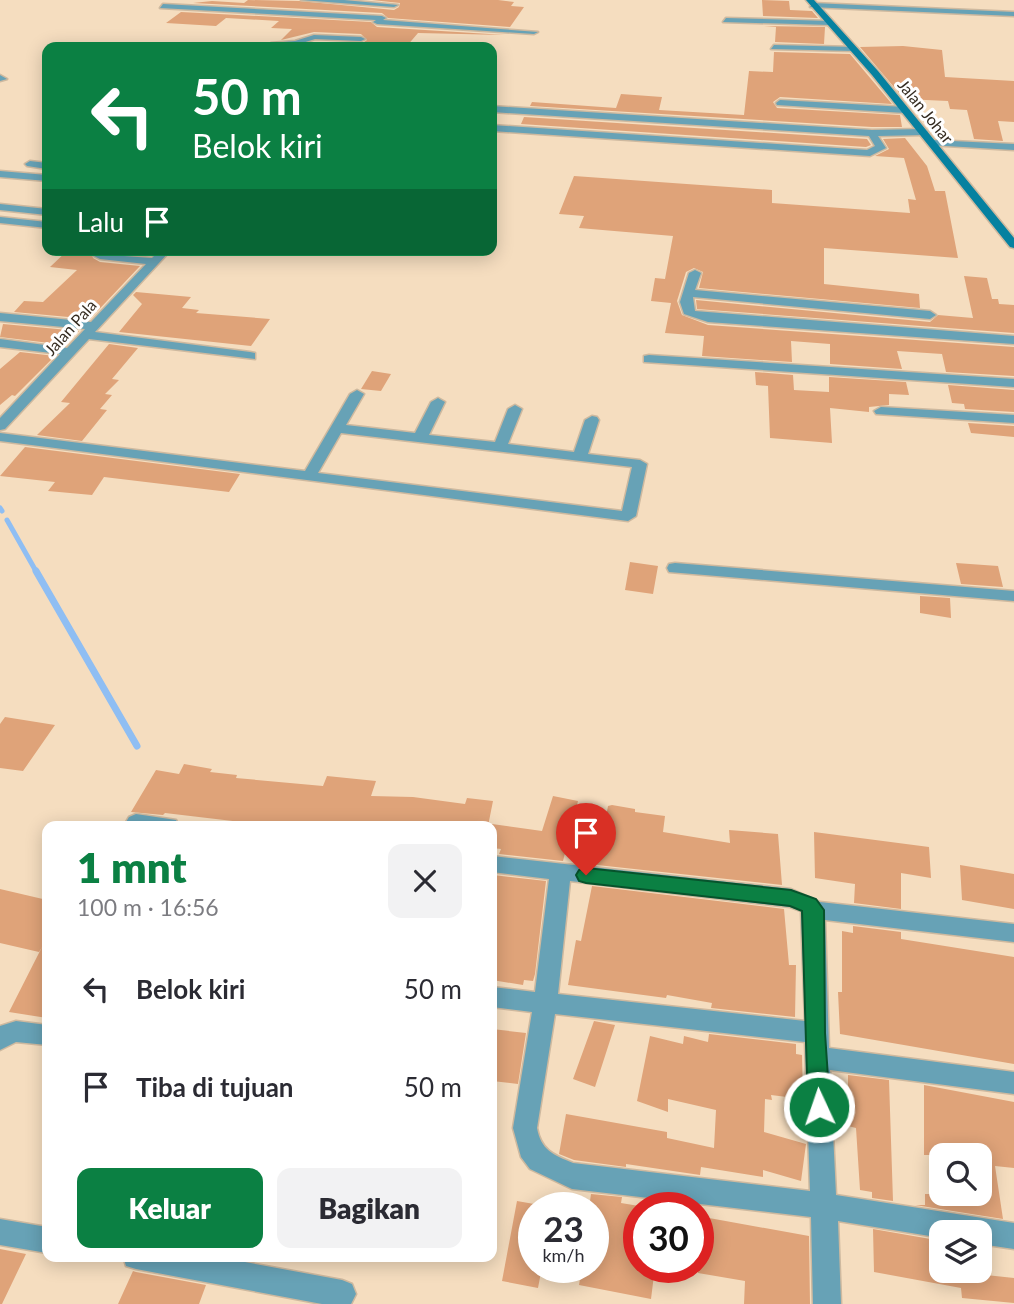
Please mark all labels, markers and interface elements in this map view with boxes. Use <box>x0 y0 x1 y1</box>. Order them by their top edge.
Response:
text: 50 m <box>192 67 302 125</box>
icon: left <box>77 70 168 161</box>
street label: Jalan Johar <box>894 75 958 147</box>
text: Belok kiri <box>192 126 323 165</box>
icon: arrive <box>138 203 176 241</box>
text: Lalu <box>77 206 124 238</box>
street label: Jalan Pala <box>40 295 100 359</box>
pin <box>556 803 616 875</box>
icon: arrive <box>567 814 605 852</box>
text: 1 mnt <box>77 842 187 892</box>
button: close <box>388 844 462 918</box>
text: 100 m · 16:56 <box>77 893 219 921</box>
icon: left <box>77 970 115 1008</box>
text: Belok kiri <box>136 973 245 1005</box>
text: 50 m <box>404 973 462 1005</box>
icon: arrive <box>77 1068 115 1106</box>
position arrow <box>782 1070 856 1144</box>
text: Tiba di tujuan <box>136 1071 294 1103</box>
text: 50 m <box>404 1071 462 1103</box>
map controls <box>929 1143 992 1283</box>
button: search <box>929 1143 992 1206</box>
button: Keluar <box>77 1168 263 1248</box>
button: Bagikan <box>277 1168 462 1248</box>
speed limit sign: 30 <box>623 1192 714 1283</box>
text: 23 <box>543 1207 584 1249</box>
button: layers <box>929 1220 992 1283</box>
text: km/h <box>542 1244 585 1266</box>

